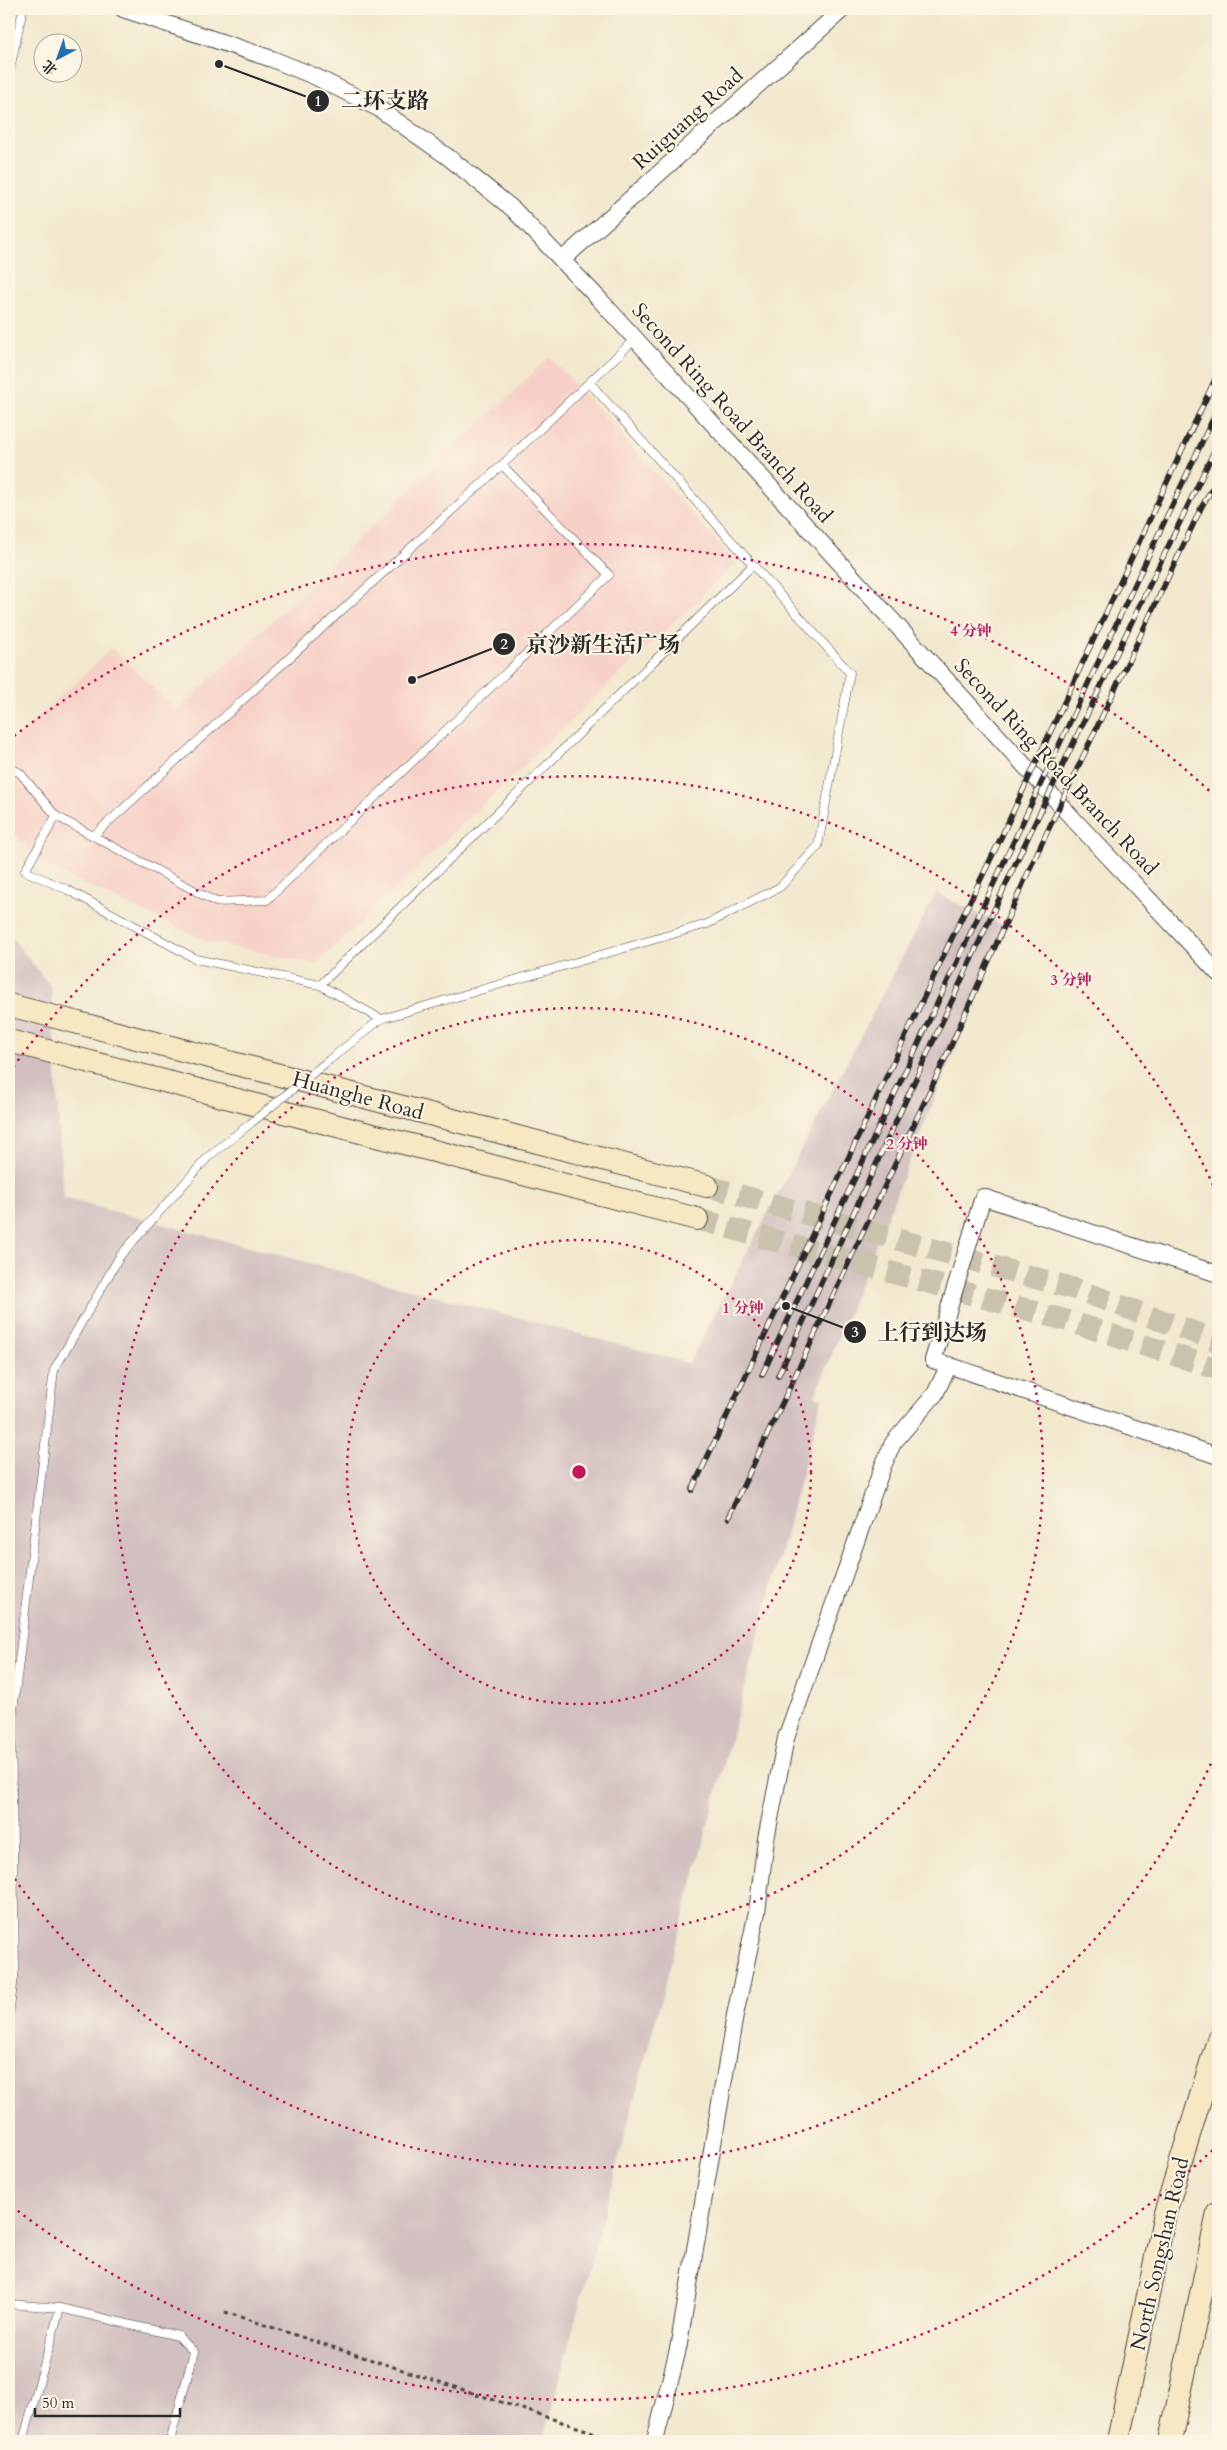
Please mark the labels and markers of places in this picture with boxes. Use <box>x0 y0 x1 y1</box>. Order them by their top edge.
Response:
callout: 二环支路 <box>306 82 439 119</box>
callout: 京沙新生活广场 <box>491 626 690 663</box>
callout: 上行到达场 <box>842 1314 997 1351</box>
centre of rings <box>570 1463 588 1481</box>

